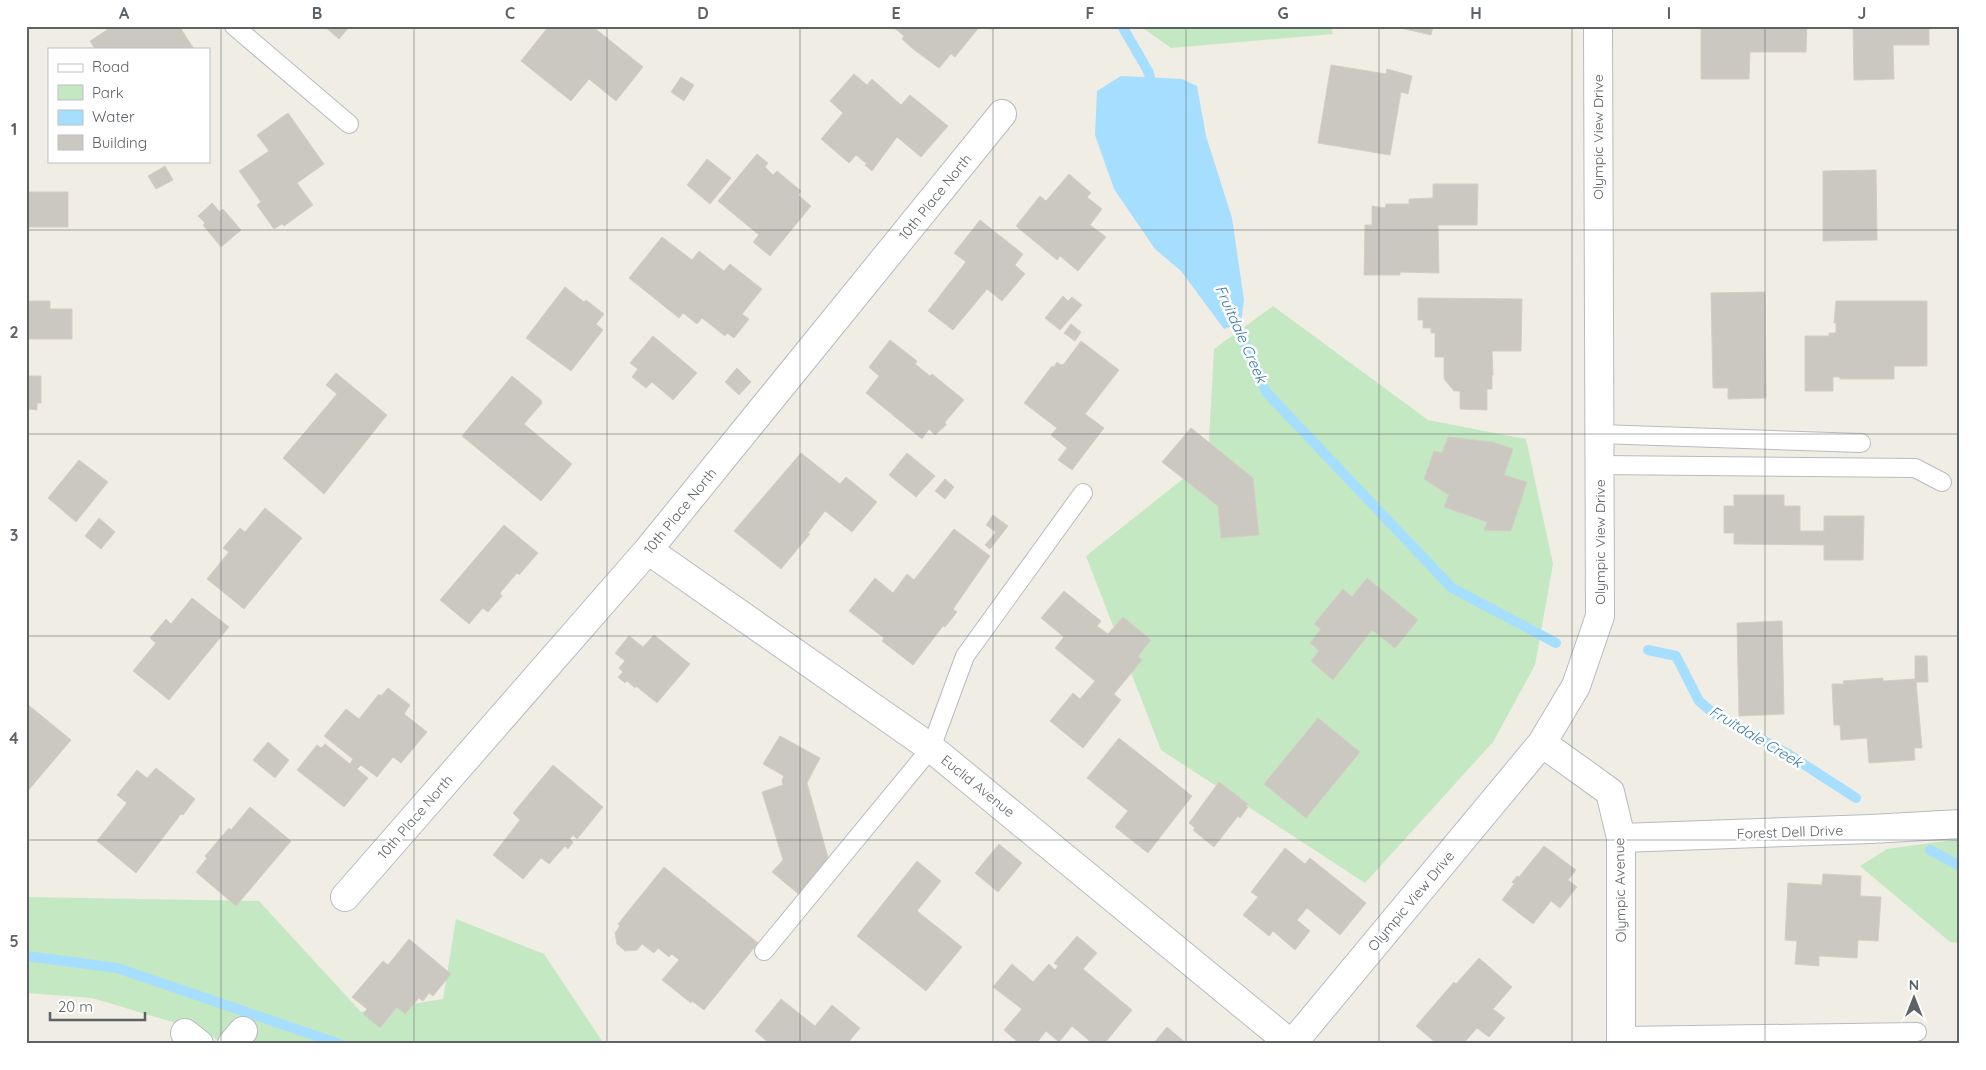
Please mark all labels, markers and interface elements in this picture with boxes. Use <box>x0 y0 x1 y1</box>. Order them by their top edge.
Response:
text: A <box>119 3 130 23</box>
text: B <box>312 3 322 23</box>
text: C <box>505 3 515 23</box>
text: D <box>697 3 709 23</box>
text: E <box>891 3 901 23</box>
text: F <box>1086 3 1095 23</box>
text: G <box>1277 3 1289 23</box>
text: H <box>1470 3 1482 23</box>
text: I <box>1667 3 1671 23</box>
text: J <box>1858 3 1866 23</box>
legend <box>48 48 210 162</box>
text: Road <box>92 57 129 76</box>
street label: Olympic View Drive <box>1589 74 1607 200</box>
text: Park <box>92 83 124 102</box>
text: Water <box>92 107 135 126</box>
text: 1 <box>11 119 17 139</box>
text: Building <box>92 133 147 152</box>
street label: 10th Place North <box>895 150 975 244</box>
water label: Fruitdale Creek <box>1211 282 1272 387</box>
text: 2 <box>9 322 19 342</box>
street label: 10th Place North <box>640 464 720 558</box>
street label: Olympic View Drive <box>1591 479 1609 605</box>
text: 3 <box>10 525 18 545</box>
water label: Fruitdale Creek <box>1706 701 1808 773</box>
text: 4 <box>9 728 19 748</box>
street label: Euclid Avenue <box>938 751 1018 821</box>
street label: 10th Place North <box>373 771 457 863</box>
street label: Forest Dell Drive <box>1737 821 1844 843</box>
street label: Olympic Avenue <box>1610 837 1630 943</box>
street label: Olympic View Drive <box>1364 847 1458 955</box>
text: 5 <box>9 931 19 951</box>
north arrow <box>1888 972 1938 1022</box>
text: N <box>1909 976 1919 994</box>
scale bar <box>50 990 145 1022</box>
text: 20 m <box>58 997 93 1016</box>

